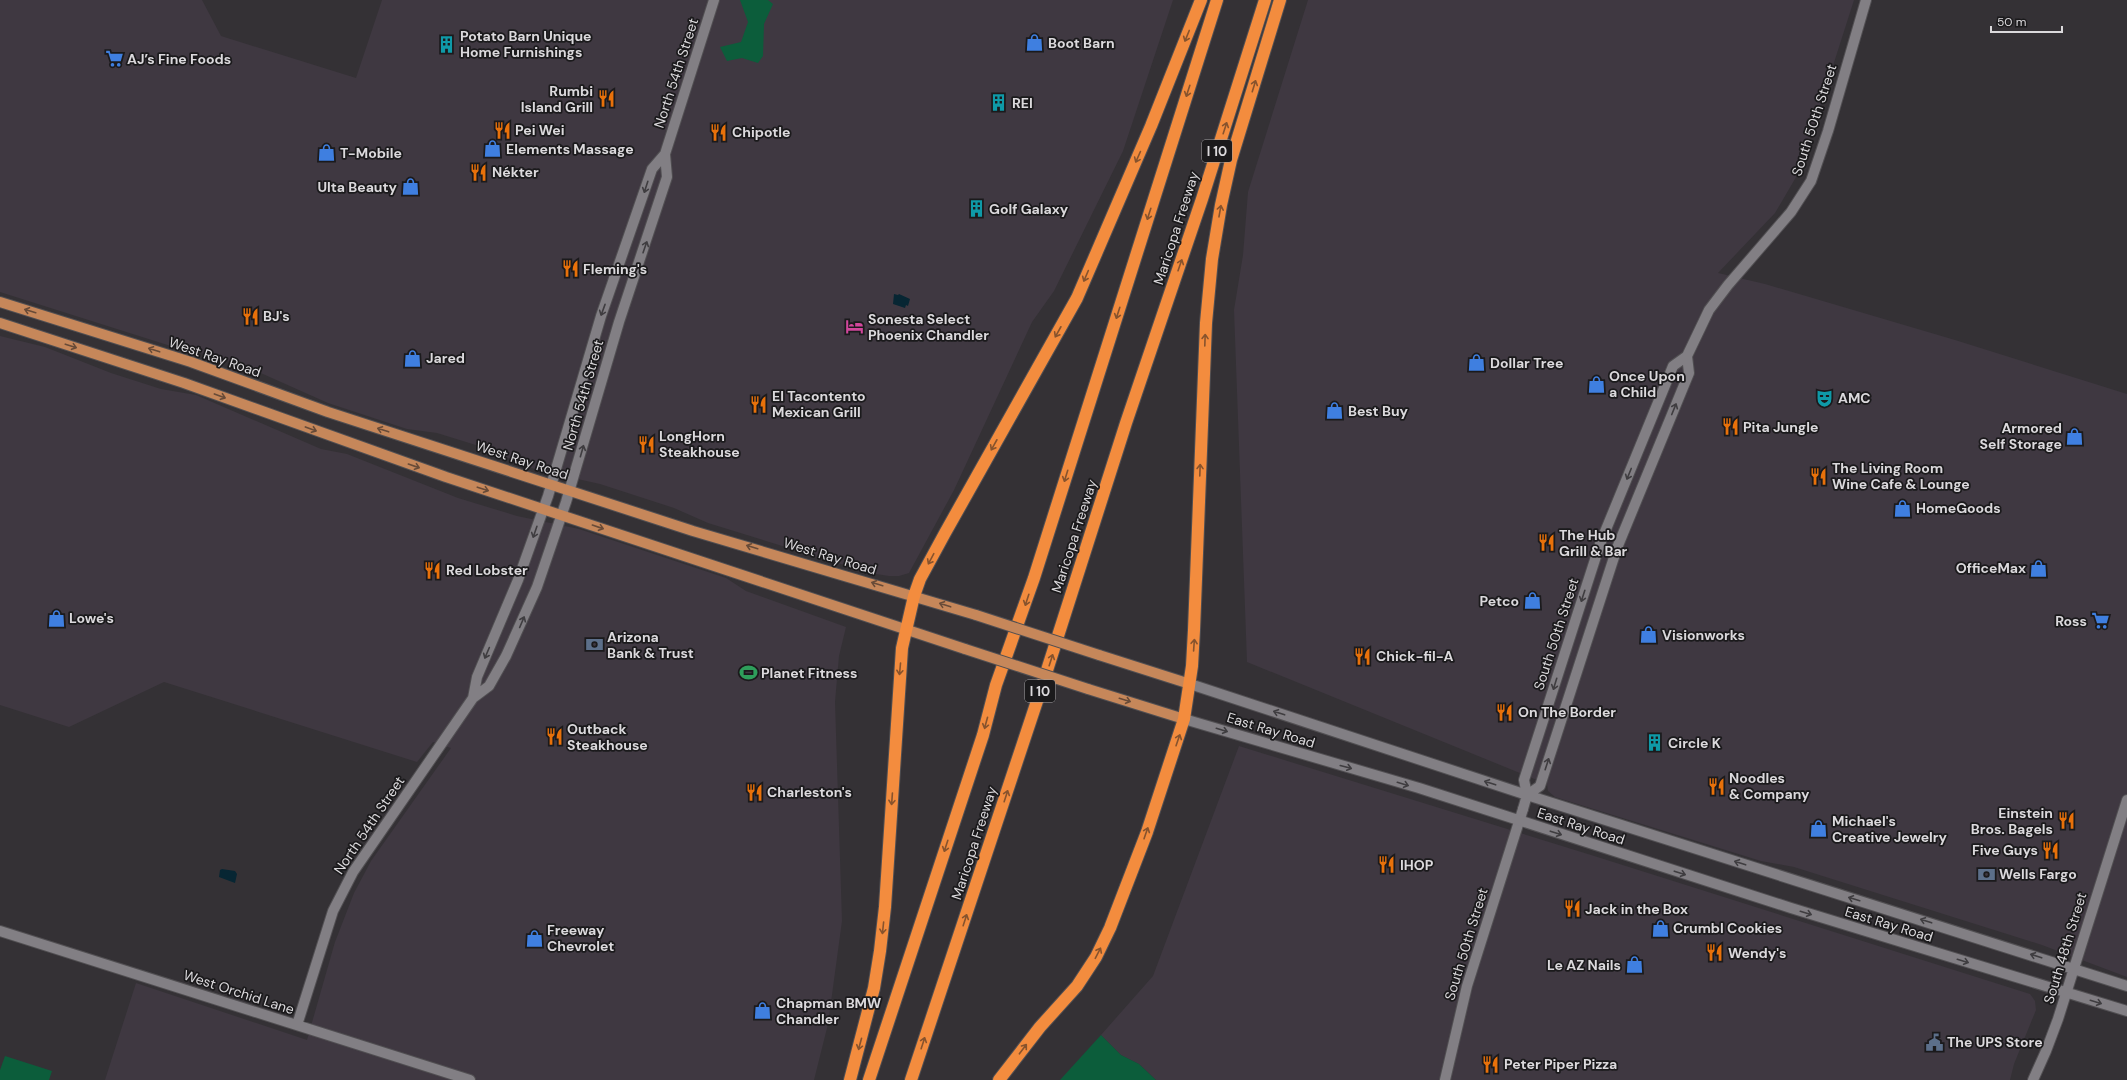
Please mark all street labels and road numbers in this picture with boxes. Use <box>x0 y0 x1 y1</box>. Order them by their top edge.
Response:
street label: North 54th Street <box>650 16 702 130</box>
street label: South 50th Street <box>1787 62 1841 178</box>
road number: I 10 <box>1202 140 1232 162</box>
street label: Maricopa Freeway <box>1149 169 1203 287</box>
street label: West Ray Road <box>167 333 263 381</box>
street label: North 54th Street <box>559 338 607 452</box>
street label: West Ray Road <box>473 437 571 483</box>
street label: Maricopa Freeway <box>1047 477 1101 595</box>
street label: West Ray Road <box>781 533 879 579</box>
street label: South 50th Street <box>1529 576 1583 692</box>
road number: I 10 <box>1025 680 1055 702</box>
street label: East Ray Road <box>1225 708 1317 752</box>
street label: North 54th Street <box>330 773 408 877</box>
street label: Maricopa Freeway <box>947 784 1001 902</box>
street label: East Ray Road <box>1535 803 1627 849</box>
street label: South 50th Street <box>1440 886 1492 1002</box>
street label: South 48th Street <box>2039 890 2091 1006</box>
street label: East Ray Road <box>1843 902 1935 946</box>
street label: West Orchid Lane <box>181 966 297 1018</box>

